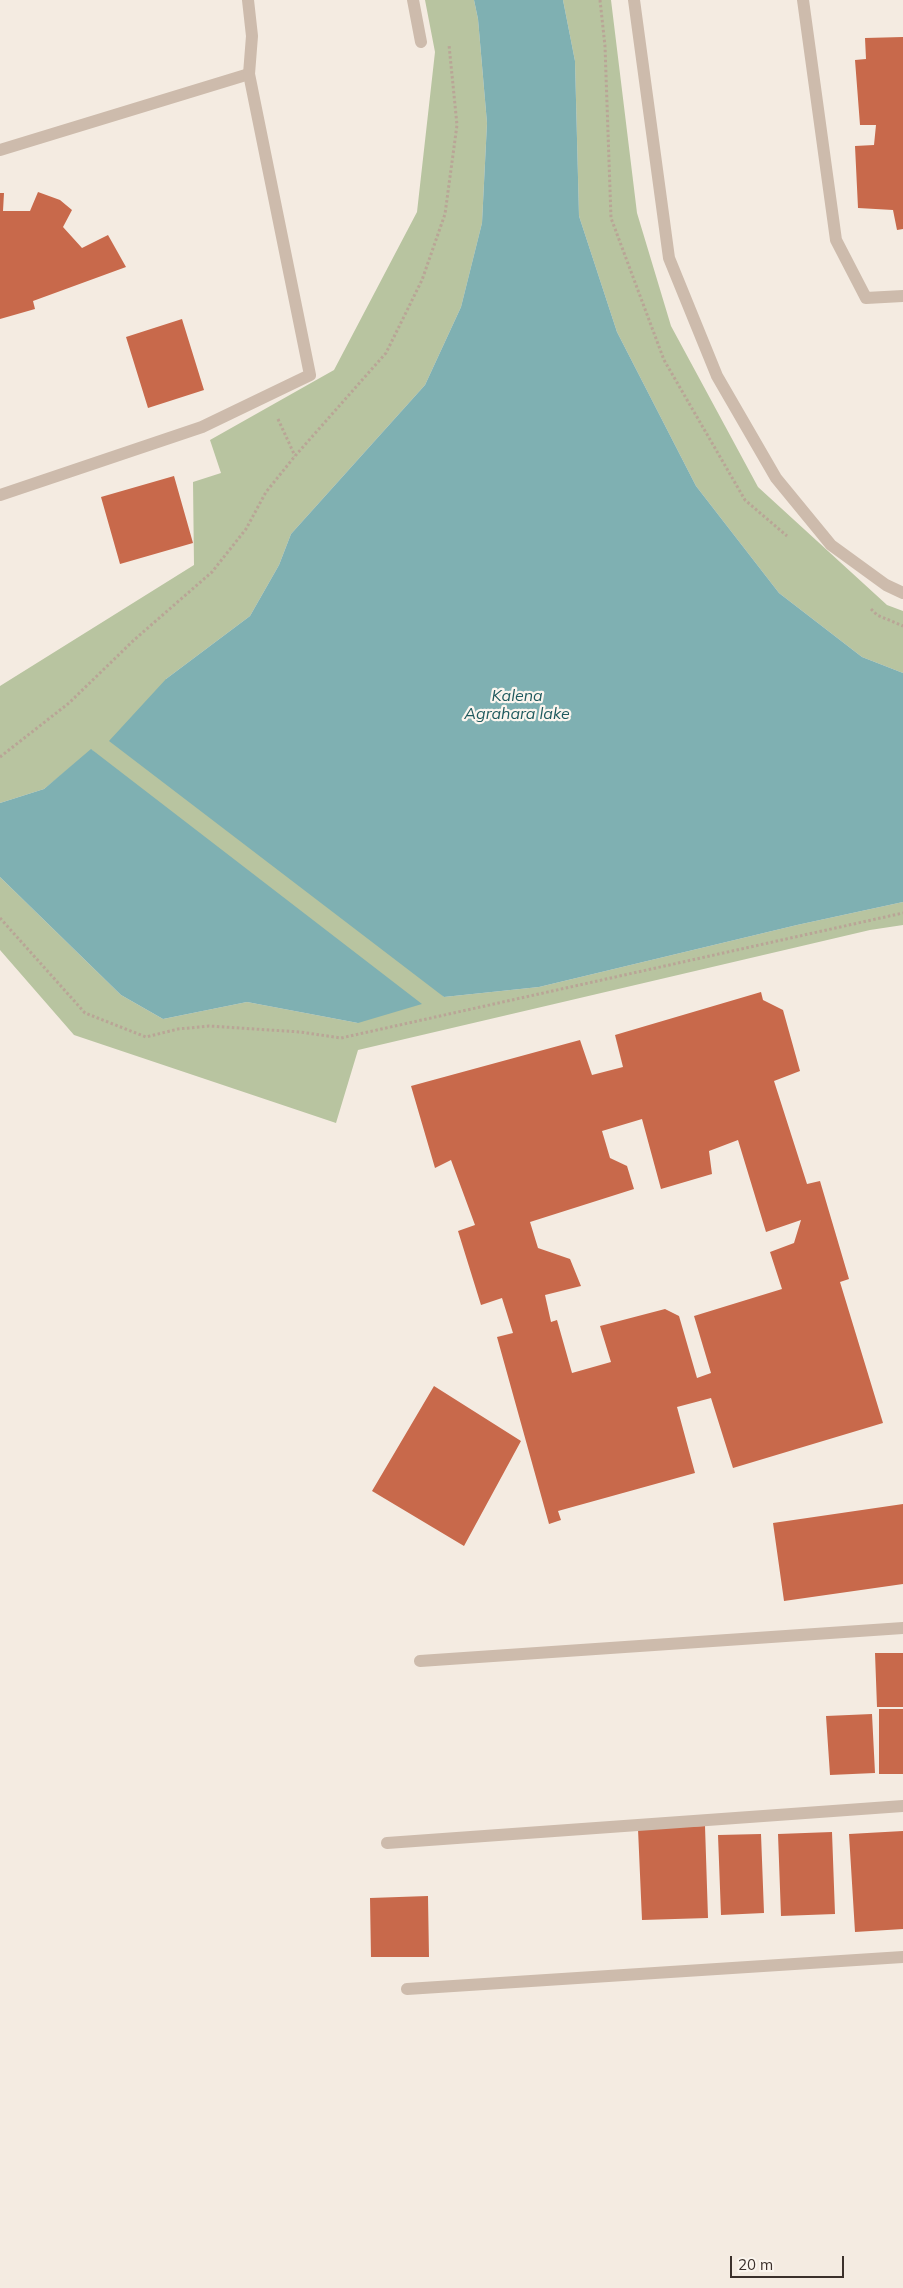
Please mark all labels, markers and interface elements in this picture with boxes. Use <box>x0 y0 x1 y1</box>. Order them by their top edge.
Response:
water label: Kalena Agrahara lake <box>464 686 570 724</box>
scale bar <box>733 2246 847 2278</box>
text: 20 m <box>738 2255 773 2274</box>

